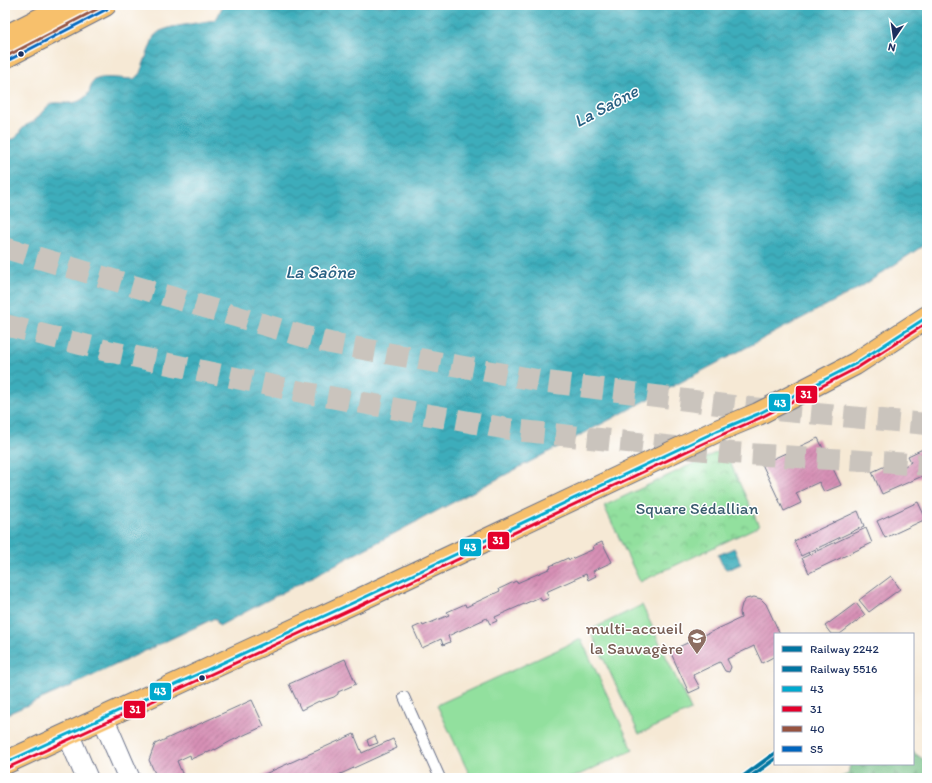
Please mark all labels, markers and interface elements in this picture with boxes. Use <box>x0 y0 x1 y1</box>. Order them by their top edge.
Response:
north arrow <box>874 18 914 58</box>
text: N <box>887 40 897 54</box>
unlabelled marker <box>16 49 26 59</box>
water label: La Saône <box>570 79 643 132</box>
water label: La Saône <box>285 261 356 283</box>
line badge: 31 <box>795 385 818 404</box>
text: 31 <box>800 388 812 401</box>
line badge: 43 <box>768 393 791 412</box>
text: 43 <box>774 397 786 410</box>
park label: Square Sédallian <box>636 498 759 518</box>
line badge: 31 <box>487 531 510 550</box>
text: 31 <box>492 534 504 547</box>
line badge: 43 <box>459 538 482 557</box>
text: 43 <box>464 541 476 554</box>
place label: multi-accueil la Sauvagère <box>586 618 683 658</box>
school or university icon: multi-accueil la Sauvagère <box>686 627 708 655</box>
legend <box>774 633 914 765</box>
text: Railway 2242 <box>810 642 880 656</box>
text: Railway 5516 <box>810 662 877 676</box>
unlabelled marker <box>197 673 207 683</box>
line badge: 43 <box>149 682 172 701</box>
text: 43 <box>810 682 824 696</box>
text: 43 <box>154 685 166 698</box>
line badge: 31 <box>123 700 146 719</box>
text: 31 <box>810 702 823 716</box>
text: 31 <box>129 703 141 716</box>
text: 40 <box>810 722 825 736</box>
text: S5 <box>810 742 823 756</box>

